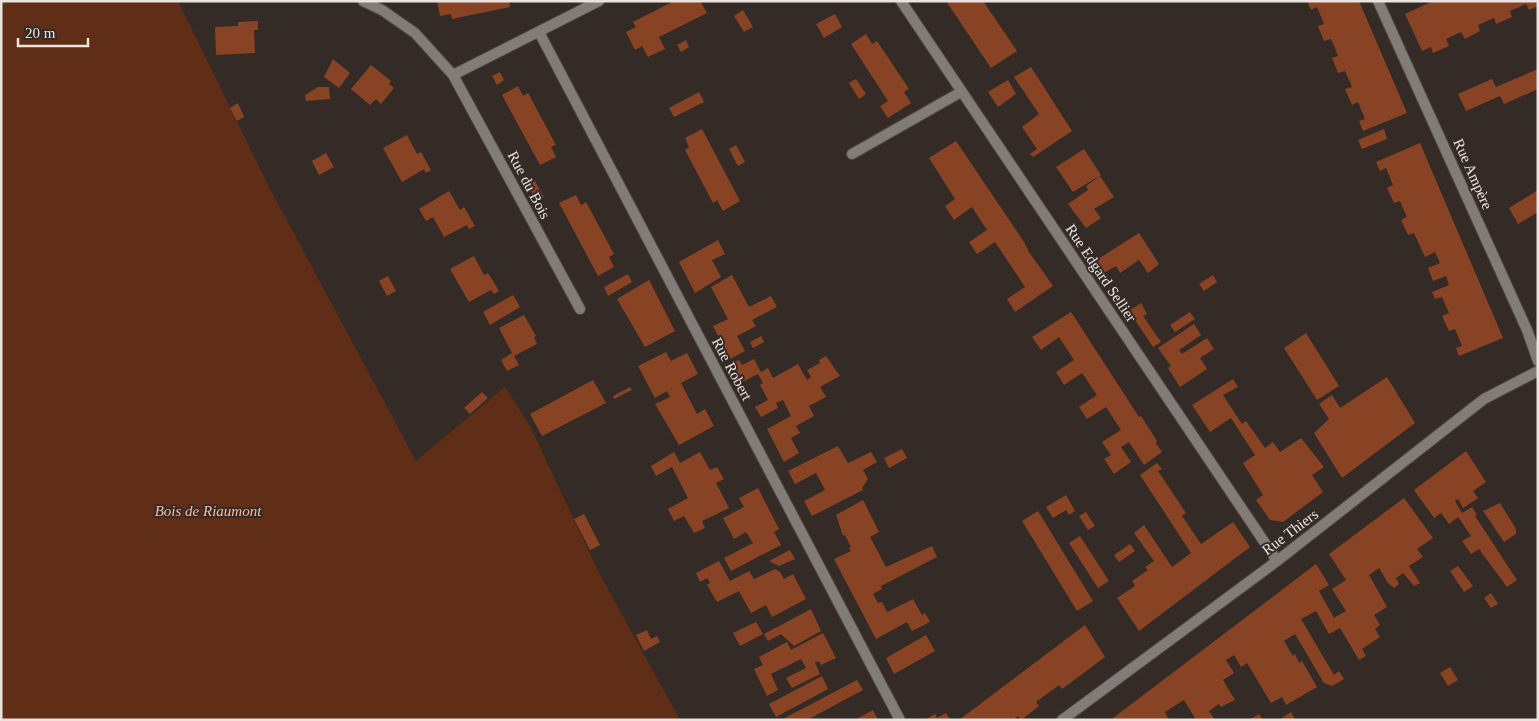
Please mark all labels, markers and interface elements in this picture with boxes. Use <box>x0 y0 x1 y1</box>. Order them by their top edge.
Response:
scale bar <box>18 15 88 47</box>
text: 20 m <box>25 25 56 41</box>
street label: Rue Ampère <box>1450 136 1496 212</box>
street label: Rue du Bois <box>505 148 554 222</box>
street label: Rue Edgard Sellier <box>1062 221 1140 325</box>
street label: Rue Robert <box>709 335 756 404</box>
park label: Bois de Riaumont <box>155 503 262 519</box>
street label: Rue Thiers <box>1259 506 1321 558</box>

